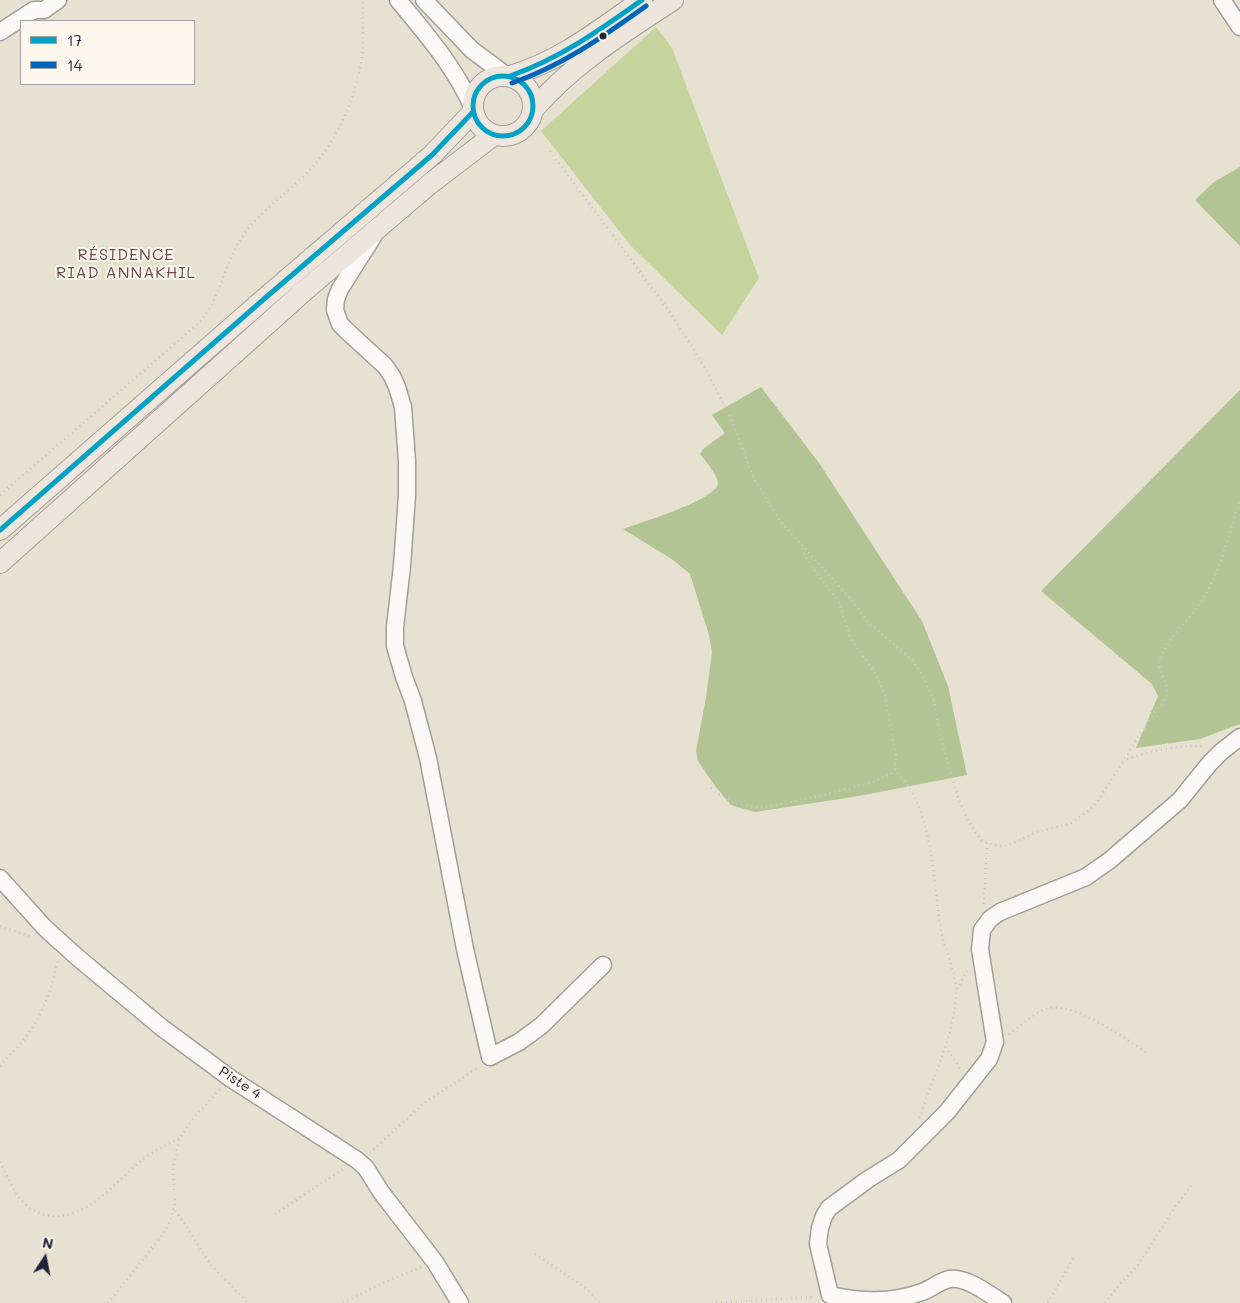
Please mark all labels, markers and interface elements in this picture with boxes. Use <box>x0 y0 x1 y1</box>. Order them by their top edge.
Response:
legend <box>20 20 195 85</box>
text: 17 <box>67 30 82 50</box>
unlabelled marker <box>598 31 608 41</box>
text: 14 <box>67 55 83 75</box>
district label: RÉSIDENCE RIAD ANNAKHIL <box>54 245 198 283</box>
street label: Piste 4 <box>216 1063 264 1103</box>
text: N <box>41 1232 55 1253</box>
north arrow <box>20 1233 70 1283</box>

